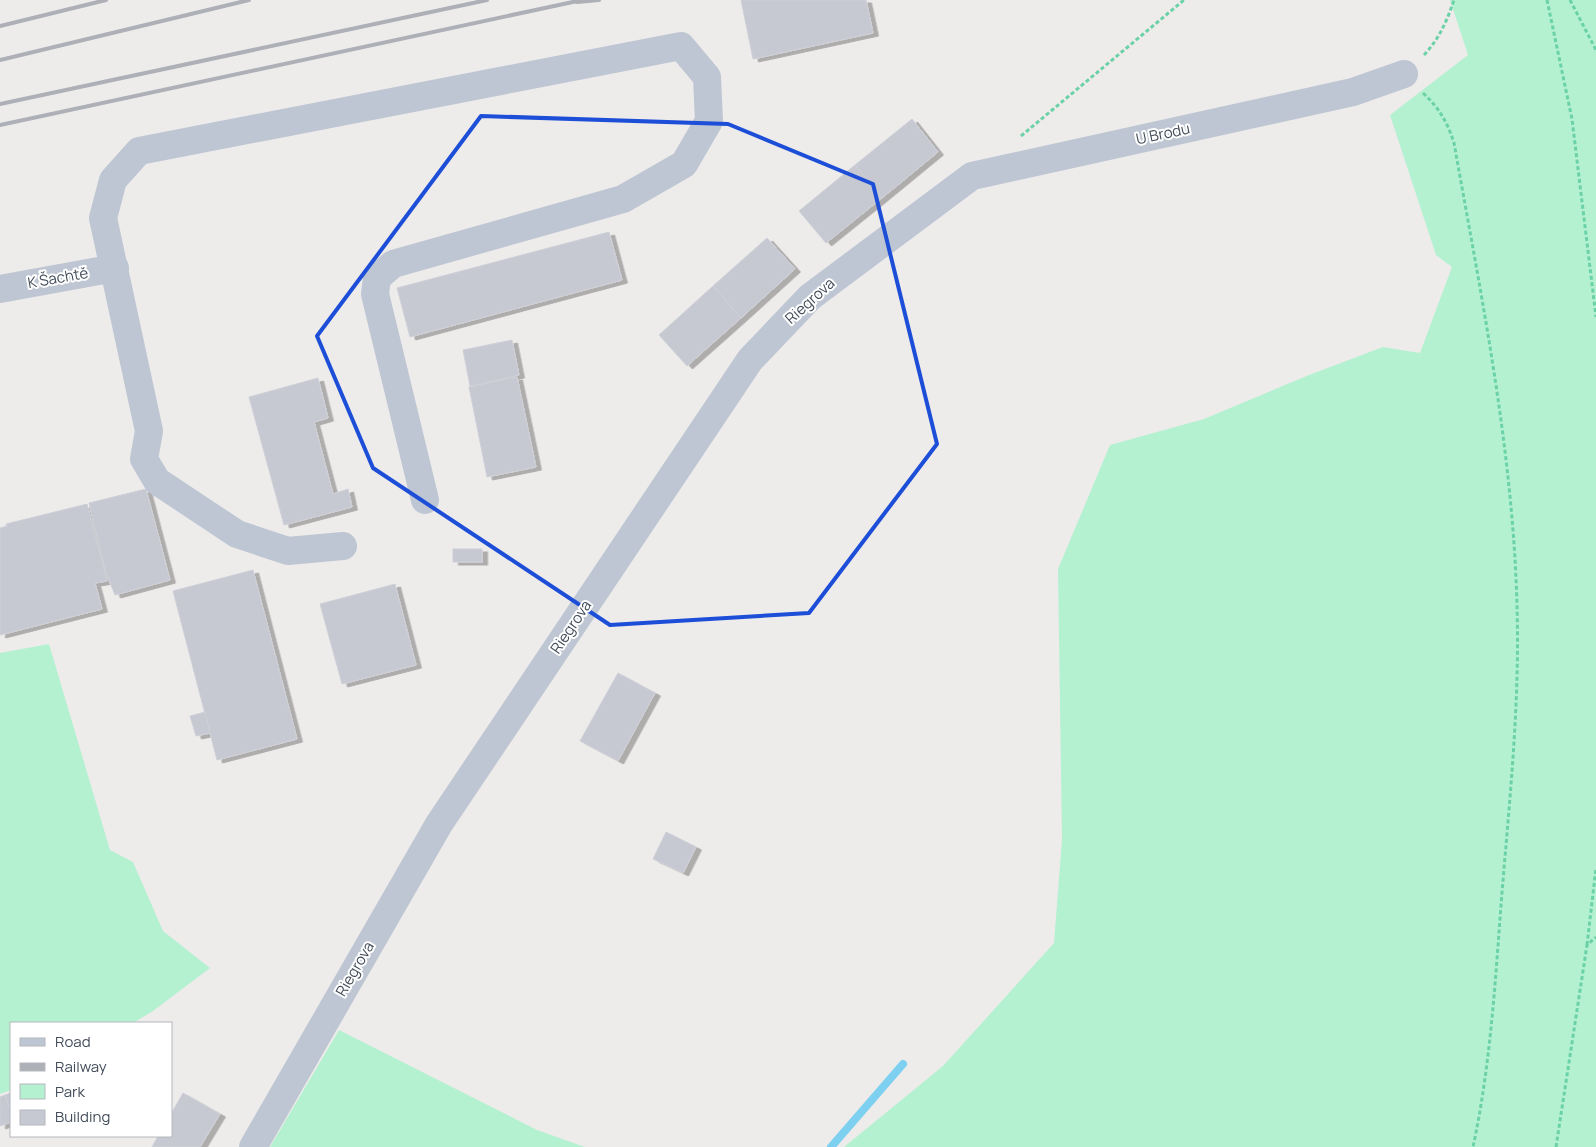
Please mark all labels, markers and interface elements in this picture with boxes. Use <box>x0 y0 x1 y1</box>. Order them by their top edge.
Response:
street label: U Brodu <box>1134 118 1192 149</box>
street label: K Šachtě <box>26 262 90 293</box>
street label: Riegrova <box>780 273 839 328</box>
street label: Riegrova <box>545 596 596 657</box>
street label: Riegrova <box>330 938 379 1000</box>
legend <box>10 1022 172 1137</box>
text: Road <box>55 1031 91 1052</box>
text: Railway <box>55 1056 107 1077</box>
text: Park <box>55 1081 85 1102</box>
text: Building <box>55 1106 110 1127</box>

